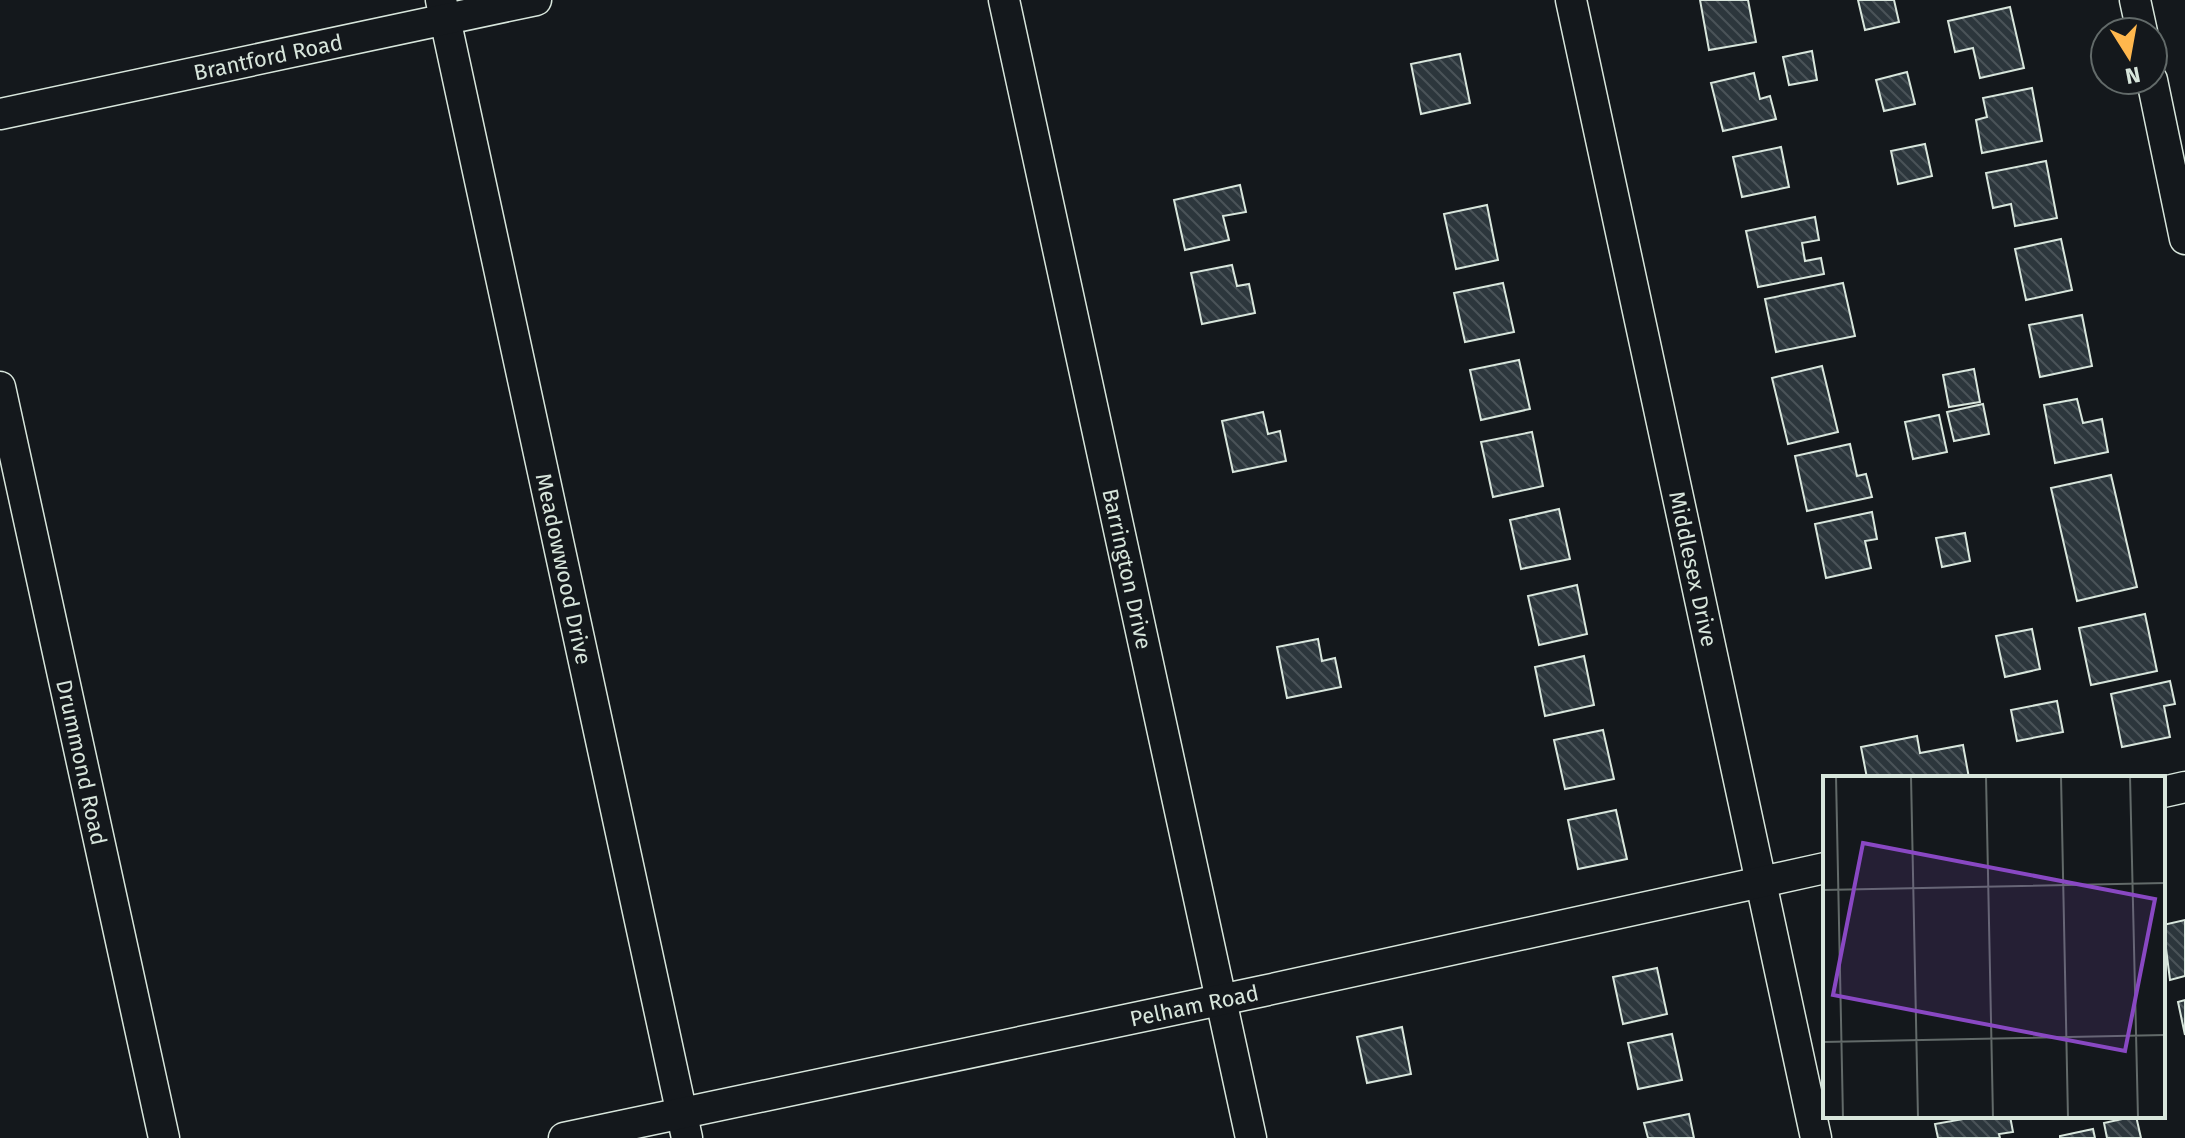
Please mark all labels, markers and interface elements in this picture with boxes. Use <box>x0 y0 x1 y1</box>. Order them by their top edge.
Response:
north arrow <box>2089 16 2169 96</box>
street label: Brantford Road <box>191 29 345 86</box>
text: N <box>2123 60 2142 90</box>
street label: Meadowwood Drive <box>530 471 597 667</box>
street label: Barrington Drive <box>1096 486 1158 652</box>
street label: Middlesex Drive <box>1663 489 1723 649</box>
street label: Drummond Road <box>50 677 113 848</box>
inset map <box>1823 776 2165 1118</box>
street label: Pelham Road <box>1127 979 1261 1033</box>

